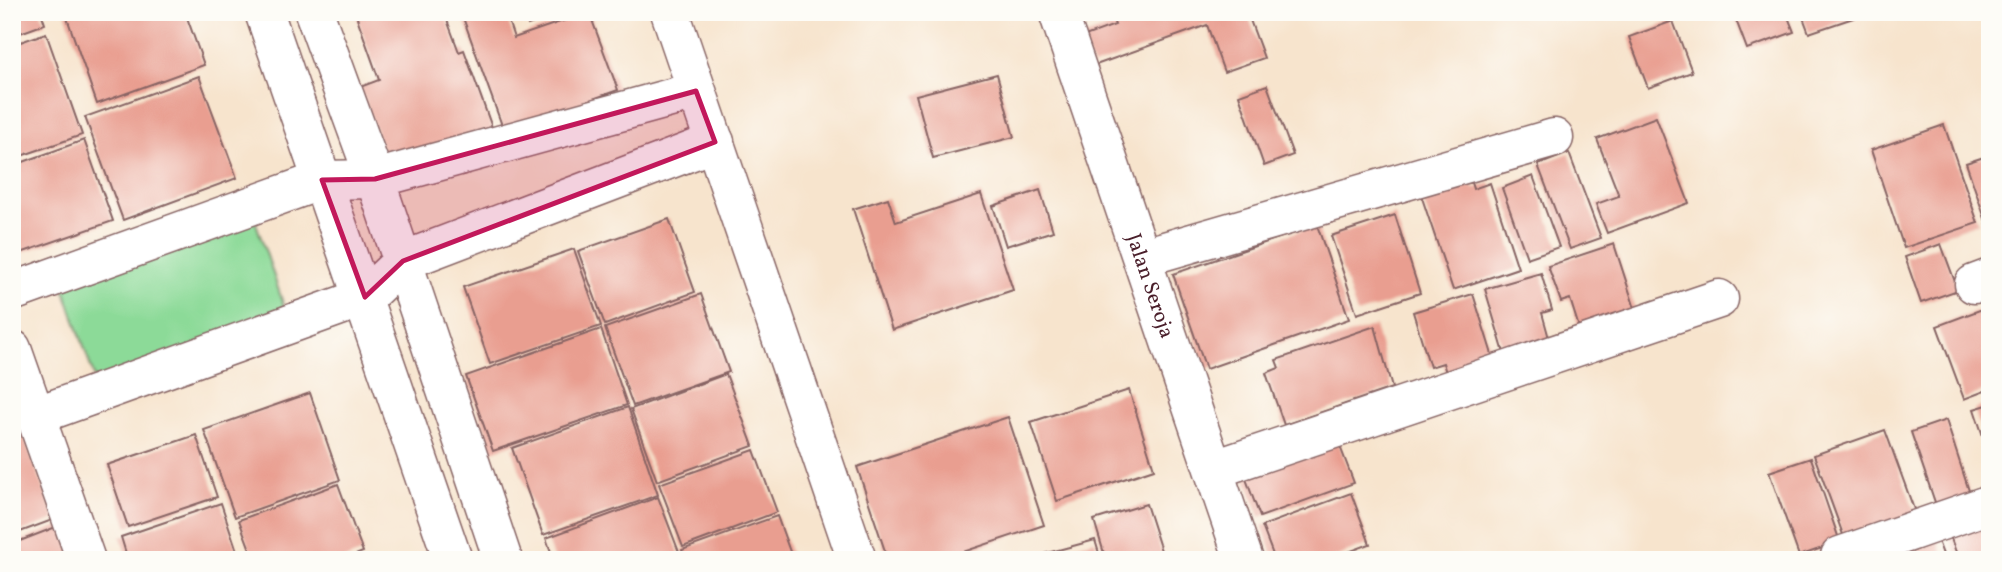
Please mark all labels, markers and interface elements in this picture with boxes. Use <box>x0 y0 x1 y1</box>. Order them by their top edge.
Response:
street label: Jalan Seroja <box>1118 230 1181 342</box>

